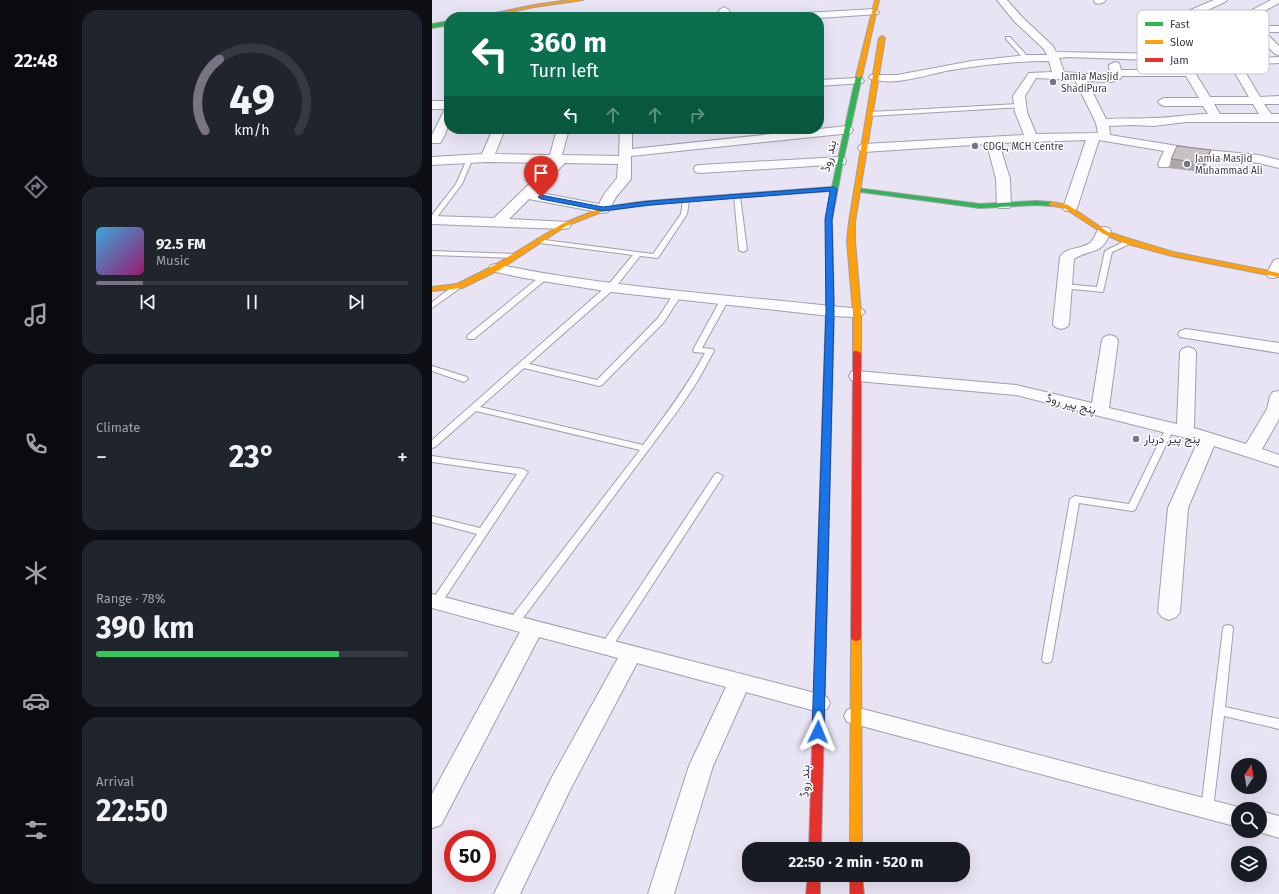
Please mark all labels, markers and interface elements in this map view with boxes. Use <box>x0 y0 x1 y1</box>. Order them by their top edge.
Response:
legend <box>1137 10 1269 74</box>
text: Fast <box>1170 18 1190 31</box>
text: 360 m <box>530 26 607 59</box>
icon: left <box>464 28 516 80</box>
text: Slow <box>1170 36 1194 49</box>
text: 22:48 <box>14 50 58 72</box>
text: Jam <box>1170 54 1189 67</box>
text: Turn left <box>530 60 599 82</box>
place label: Jamia Masjid ShadiPura <box>1061 71 1118 95</box>
text: 49 <box>229 75 275 125</box>
marker: Jamia Masjid ShadiPura <box>1048 77 1058 87</box>
icon: left <box>560 104 582 126</box>
icon: ahead <box>602 104 624 126</box>
icon: ahead <box>644 104 666 126</box>
icon: right <box>686 104 708 126</box>
text: km/h <box>234 122 270 139</box>
street label: بند روڈ <box>819 139 840 173</box>
marker: CDGL, MCH Centre <box>970 141 980 151</box>
place label: CDGL, MCH Centre <box>983 141 1063 153</box>
place label: Jamia Masjid Muhammad Ali <box>1195 153 1263 177</box>
pin <box>524 156 558 197</box>
marker: Jamia Masjid Muhammad Ali <box>1182 159 1192 169</box>
icon: arrive <box>530 162 552 184</box>
icon: directions <box>22 173 50 201</box>
text: 92.5 FM <box>156 235 206 253</box>
text: Music <box>156 253 190 268</box>
icon: previous <box>137 291 159 313</box>
icon: pause <box>241 291 263 313</box>
icon: next <box>345 291 367 313</box>
icon: music <box>22 301 50 329</box>
street label: پنج پیر روڈ <box>1044 391 1098 419</box>
text: Climate <box>96 420 140 435</box>
icon: phone <box>22 430 50 458</box>
place label: پنج پیر دربار <box>1143 432 1201 448</box>
marker: پنج پیر دربار <box>1131 434 1141 444</box>
text: 23° <box>229 439 275 475</box>
text: − <box>96 444 107 471</box>
text: + <box>397 444 408 471</box>
icon: climate <box>22 559 50 587</box>
text: Range · 78% <box>96 591 166 606</box>
text: 390 km <box>96 610 195 646</box>
icon: car <box>22 687 50 715</box>
position arrow <box>797 711 839 753</box>
north arrow <box>1231 758 1267 794</box>
map controls <box>1231 758 1267 882</box>
street label: بند روڈ <box>797 765 814 797</box>
text: Arrival <box>96 774 134 789</box>
text: 22:50 <box>96 793 168 829</box>
button: search <box>1231 802 1267 838</box>
icon: filters <box>22 816 50 844</box>
speed limit sign: 50 <box>444 830 496 882</box>
button: layers <box>1231 846 1267 882</box>
text: 22:50 · 2 min · 520 m <box>789 853 923 871</box>

